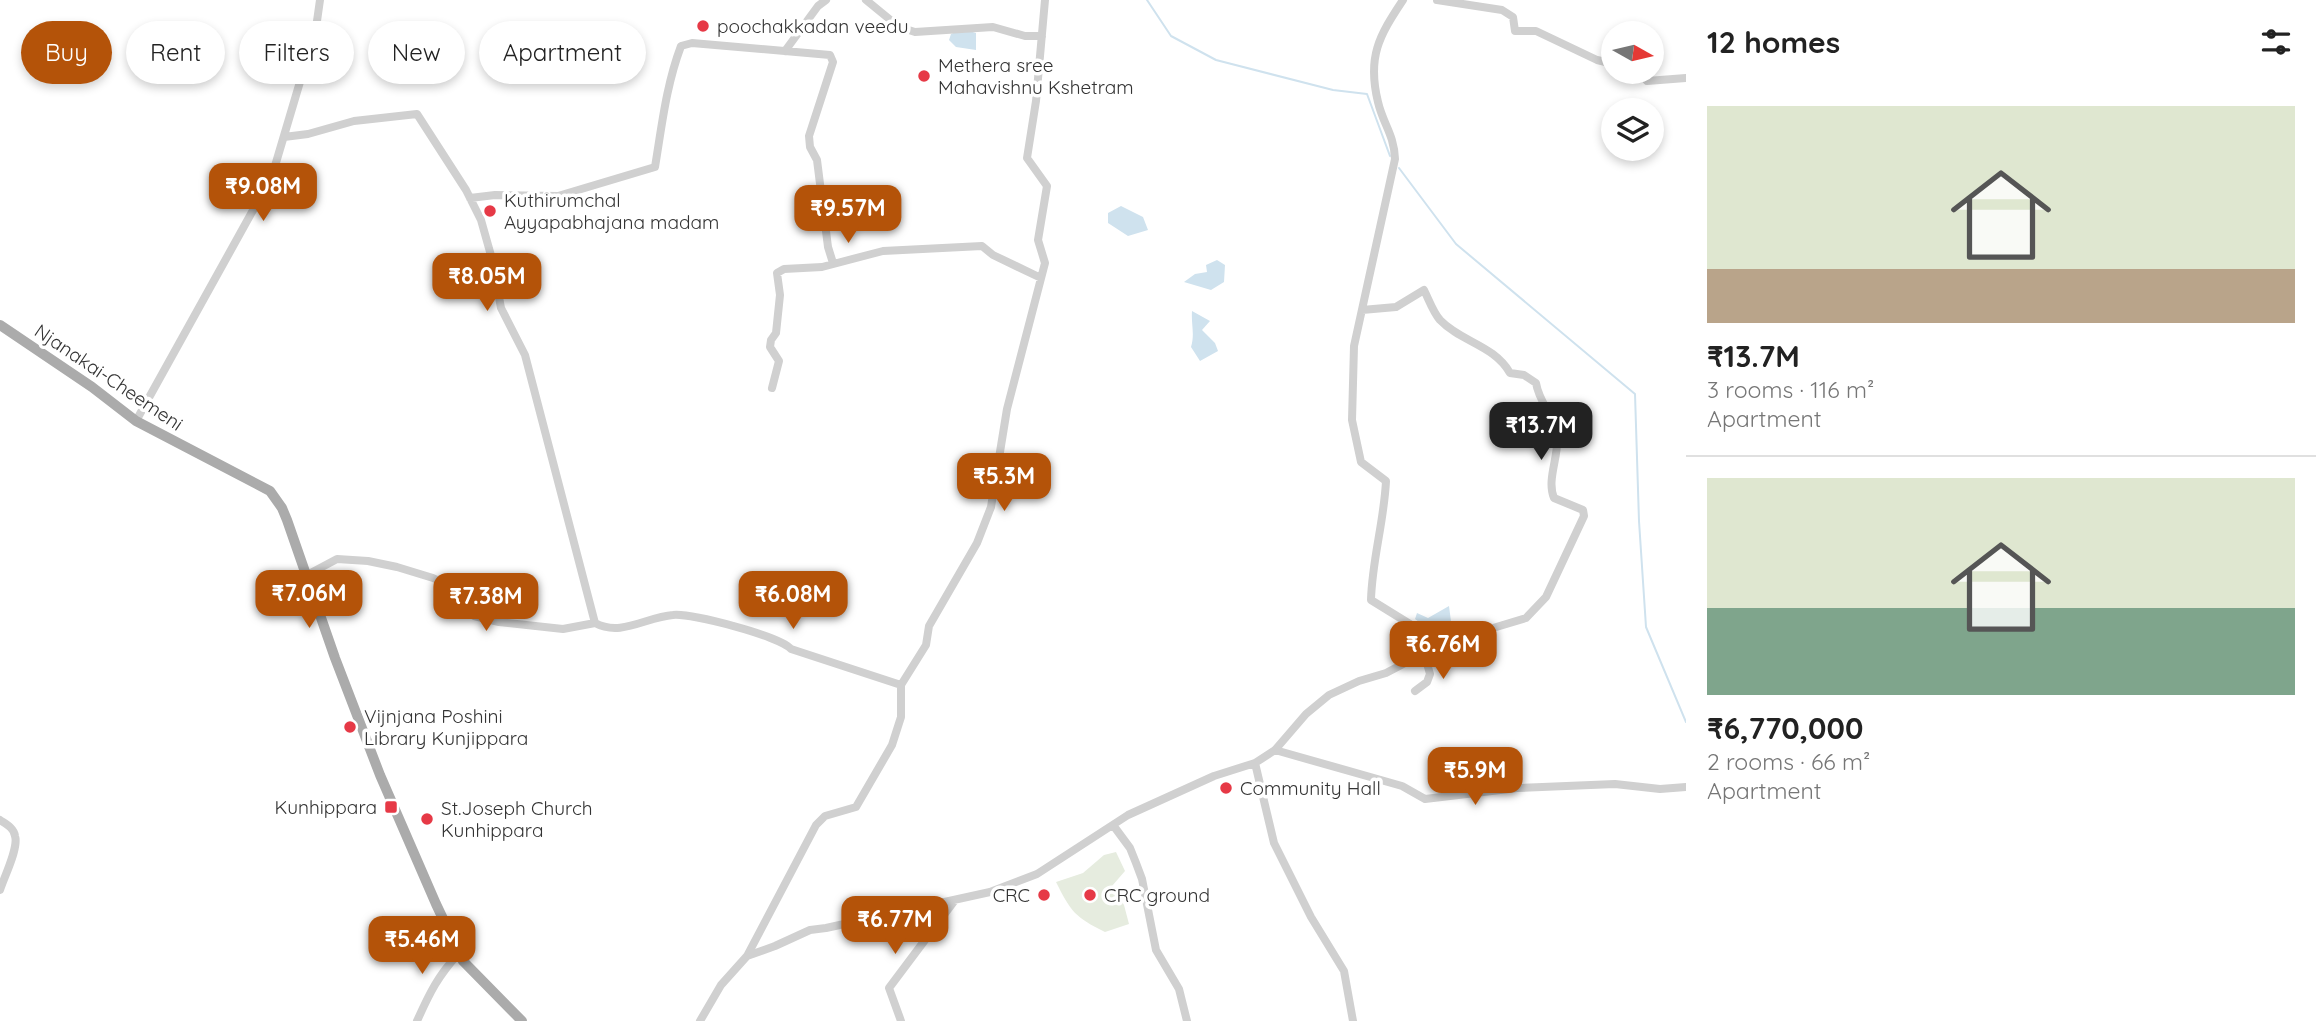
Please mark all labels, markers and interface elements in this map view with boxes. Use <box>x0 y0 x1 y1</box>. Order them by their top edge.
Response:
place label: poochakkadan veedu <box>717 14 909 38</box>
marker: poochakkadan veedu <box>695 18 711 34</box>
chip: Buy <box>21 21 112 84</box>
chip: Rent <box>126 21 225 84</box>
chip: Filters <box>239 21 354 84</box>
chip: New <box>368 21 465 84</box>
chip: Apartment <box>479 21 646 84</box>
north arrow <box>1601 21 1664 84</box>
map controls <box>1601 21 1664 161</box>
text: 12 homes <box>1707 23 1840 61</box>
icon: filters <box>2257 23 2295 61</box>
place label: Methera sree Mahavishnu Kshetram <box>938 53 1134 99</box>
marker: Methera sree Mahavishnu Kshetram <box>916 68 932 84</box>
button: layers <box>1601 98 1664 161</box>
icon: home <box>1938 152 2064 278</box>
pin: ₹9.08M <box>206 164 320 223</box>
text: ₹9.08M <box>225 171 301 200</box>
pin: ₹9.57M <box>791 186 905 245</box>
place label: Kuthirumchal Ayyapabhajana madam <box>504 188 719 234</box>
text: ₹9.57M <box>810 193 886 222</box>
marker: Kuthirumchal Ayyapabhajana madam <box>482 203 498 219</box>
pin: ₹8.05M <box>430 254 544 313</box>
text: ₹8.05M <box>448 261 526 290</box>
street label: Njanakai-Cheemeni <box>30 318 188 436</box>
text: ₹13.7M <box>1707 337 1800 375</box>
text: 3 rooms · 116 m² <box>1707 375 1874 404</box>
pin: ₹13.7M <box>1484 402 1598 462</box>
text: Apartment <box>1707 404 1821 433</box>
text: ₹13.7M <box>1505 410 1577 439</box>
pin: ₹5.3M <box>955 454 1053 513</box>
text: ₹5.3M <box>973 461 1035 490</box>
icon: home <box>1938 524 2064 650</box>
pin: ₹7.06M <box>252 570 366 630</box>
pin: ₹6.08M <box>736 572 850 631</box>
pin: ₹7.38M <box>429 574 543 633</box>
text: ₹7.06M <box>271 578 347 607</box>
text: ₹6.08M <box>755 579 831 608</box>
text: ₹7.38M <box>449 581 523 610</box>
pin: ₹6.76M <box>1386 622 1500 681</box>
text: ₹6.76M <box>1406 629 1480 658</box>
place label: Vijnjana Poshini Library Kunjippara <box>364 704 528 750</box>
text: ₹6,770,000 <box>1707 709 1863 747</box>
marker: Vijnjana Poshini Library Kunjippara <box>342 719 358 735</box>
text: 2 rooms · 66 m² <box>1707 747 1870 776</box>
pin: ₹5.9M <box>1426 748 1524 807</box>
text: ₹5.9M <box>1444 755 1506 784</box>
place label: Community Hall <box>1240 776 1381 800</box>
text: Apartment <box>1707 776 1821 805</box>
marker: Community Hall <box>1218 780 1234 796</box>
place label: Kunhippara <box>275 795 377 819</box>
place label: St.Joseph Church Kunhippara <box>441 796 593 842</box>
marker: Kunhippara <box>383 799 399 815</box>
marker: St.Joseph Church Kunhippara <box>419 811 435 827</box>
place label: CRC <box>993 883 1030 907</box>
place label: CRC ground <box>1104 883 1210 907</box>
marker: CRC <box>1036 887 1052 903</box>
marker: CRC ground <box>1082 887 1098 903</box>
pin: ₹6.77M <box>838 897 952 956</box>
text: ₹6.77M <box>857 904 933 933</box>
pin: ₹5.46M <box>365 916 479 976</box>
text: ₹5.46M <box>384 924 460 953</box>

